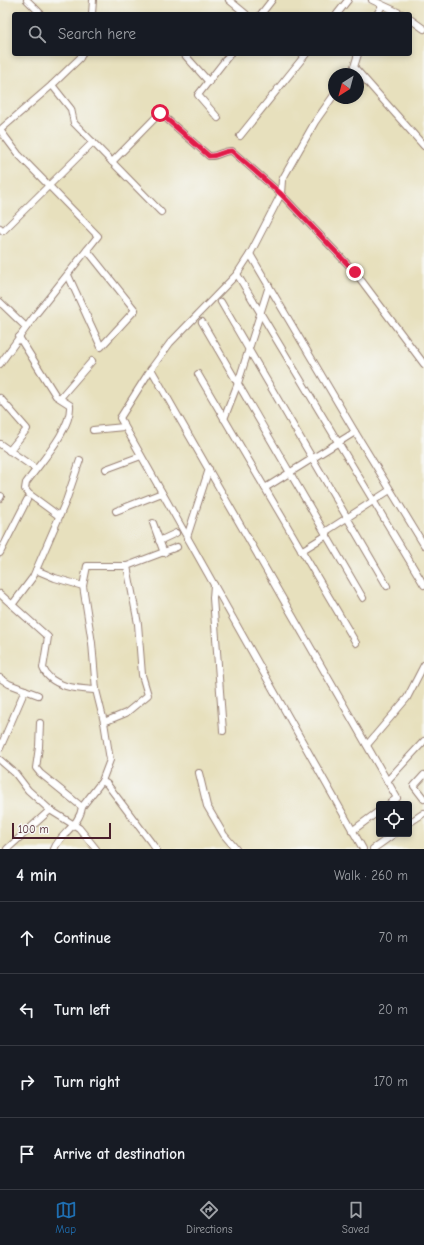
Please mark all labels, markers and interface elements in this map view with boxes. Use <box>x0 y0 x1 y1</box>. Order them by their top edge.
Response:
search box <box>12 12 412 56</box>
icon: search <box>26 23 48 45</box>
text: Search here <box>58 25 136 43</box>
north arrow <box>328 68 364 104</box>
route start <box>151 104 169 122</box>
route end <box>346 263 364 281</box>
map controls <box>376 801 412 837</box>
button: locate <box>376 801 412 837</box>
scale bar <box>12 821 111 840</box>
text: 100 m <box>18 823 49 836</box>
text: 4 min <box>16 866 57 885</box>
text: Walk · 260 m <box>334 868 408 883</box>
icon: ahead <box>16 927 38 949</box>
text: Continue <box>54 929 111 947</box>
text: 70 m <box>379 930 408 945</box>
icon: left <box>16 999 38 1021</box>
text: Turn left <box>54 1001 110 1019</box>
text: 20 m <box>378 1002 408 1017</box>
icon: right <box>16 1071 38 1093</box>
text: Turn right <box>54 1073 120 1091</box>
text: 170 m <box>374 1074 408 1089</box>
icon: arrive <box>16 1143 38 1165</box>
text: Arrive at destination <box>54 1145 185 1163</box>
tab: Map <box>55 1199 77 1236</box>
tab: Directions <box>186 1199 233 1236</box>
tab: Saved <box>342 1199 369 1236</box>

